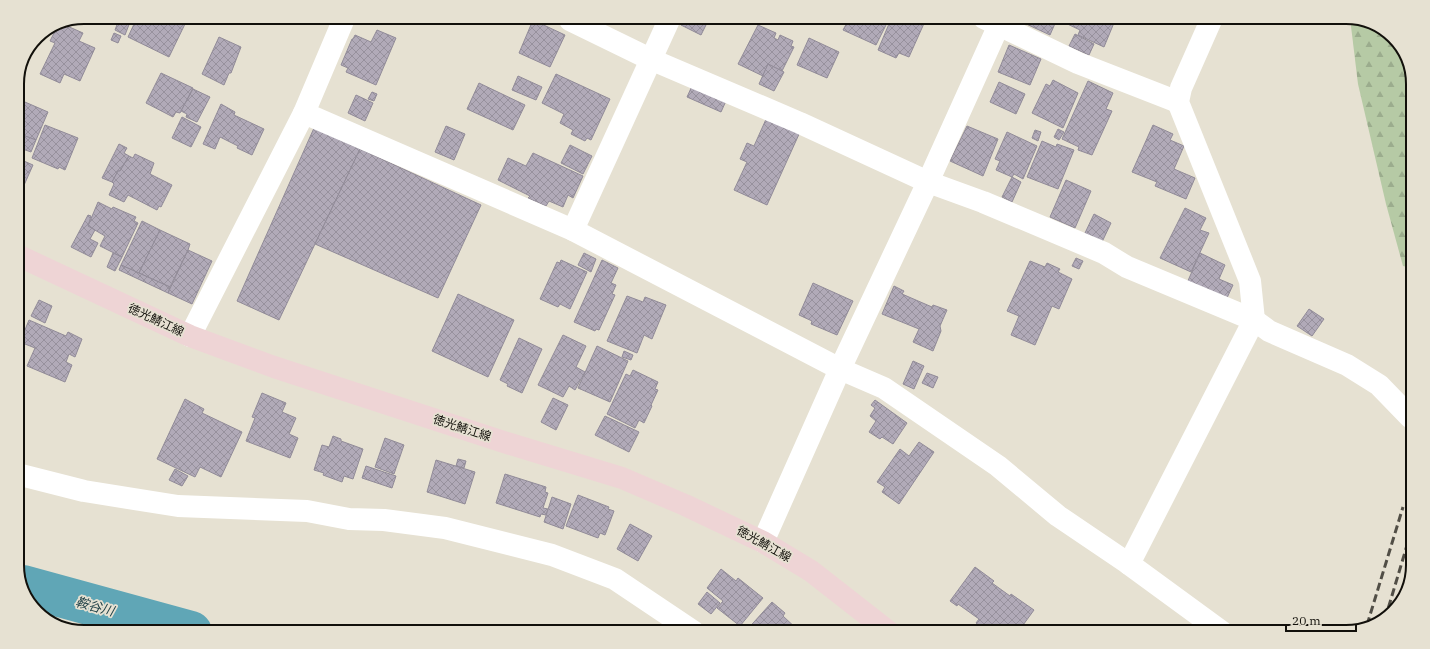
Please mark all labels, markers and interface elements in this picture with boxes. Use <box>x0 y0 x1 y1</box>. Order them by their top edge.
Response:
street label: 徳光鯖江線 <box>126 300 187 339</box>
street label: 徳光鯖江線 <box>431 411 493 444</box>
street label: 徳光鯖江線 <box>734 522 794 565</box>
water label: 鞍谷川 <box>74 593 118 620</box>
scale bar <box>1286 607 1356 633</box>
text: 20 m <box>1292 613 1321 628</box>

